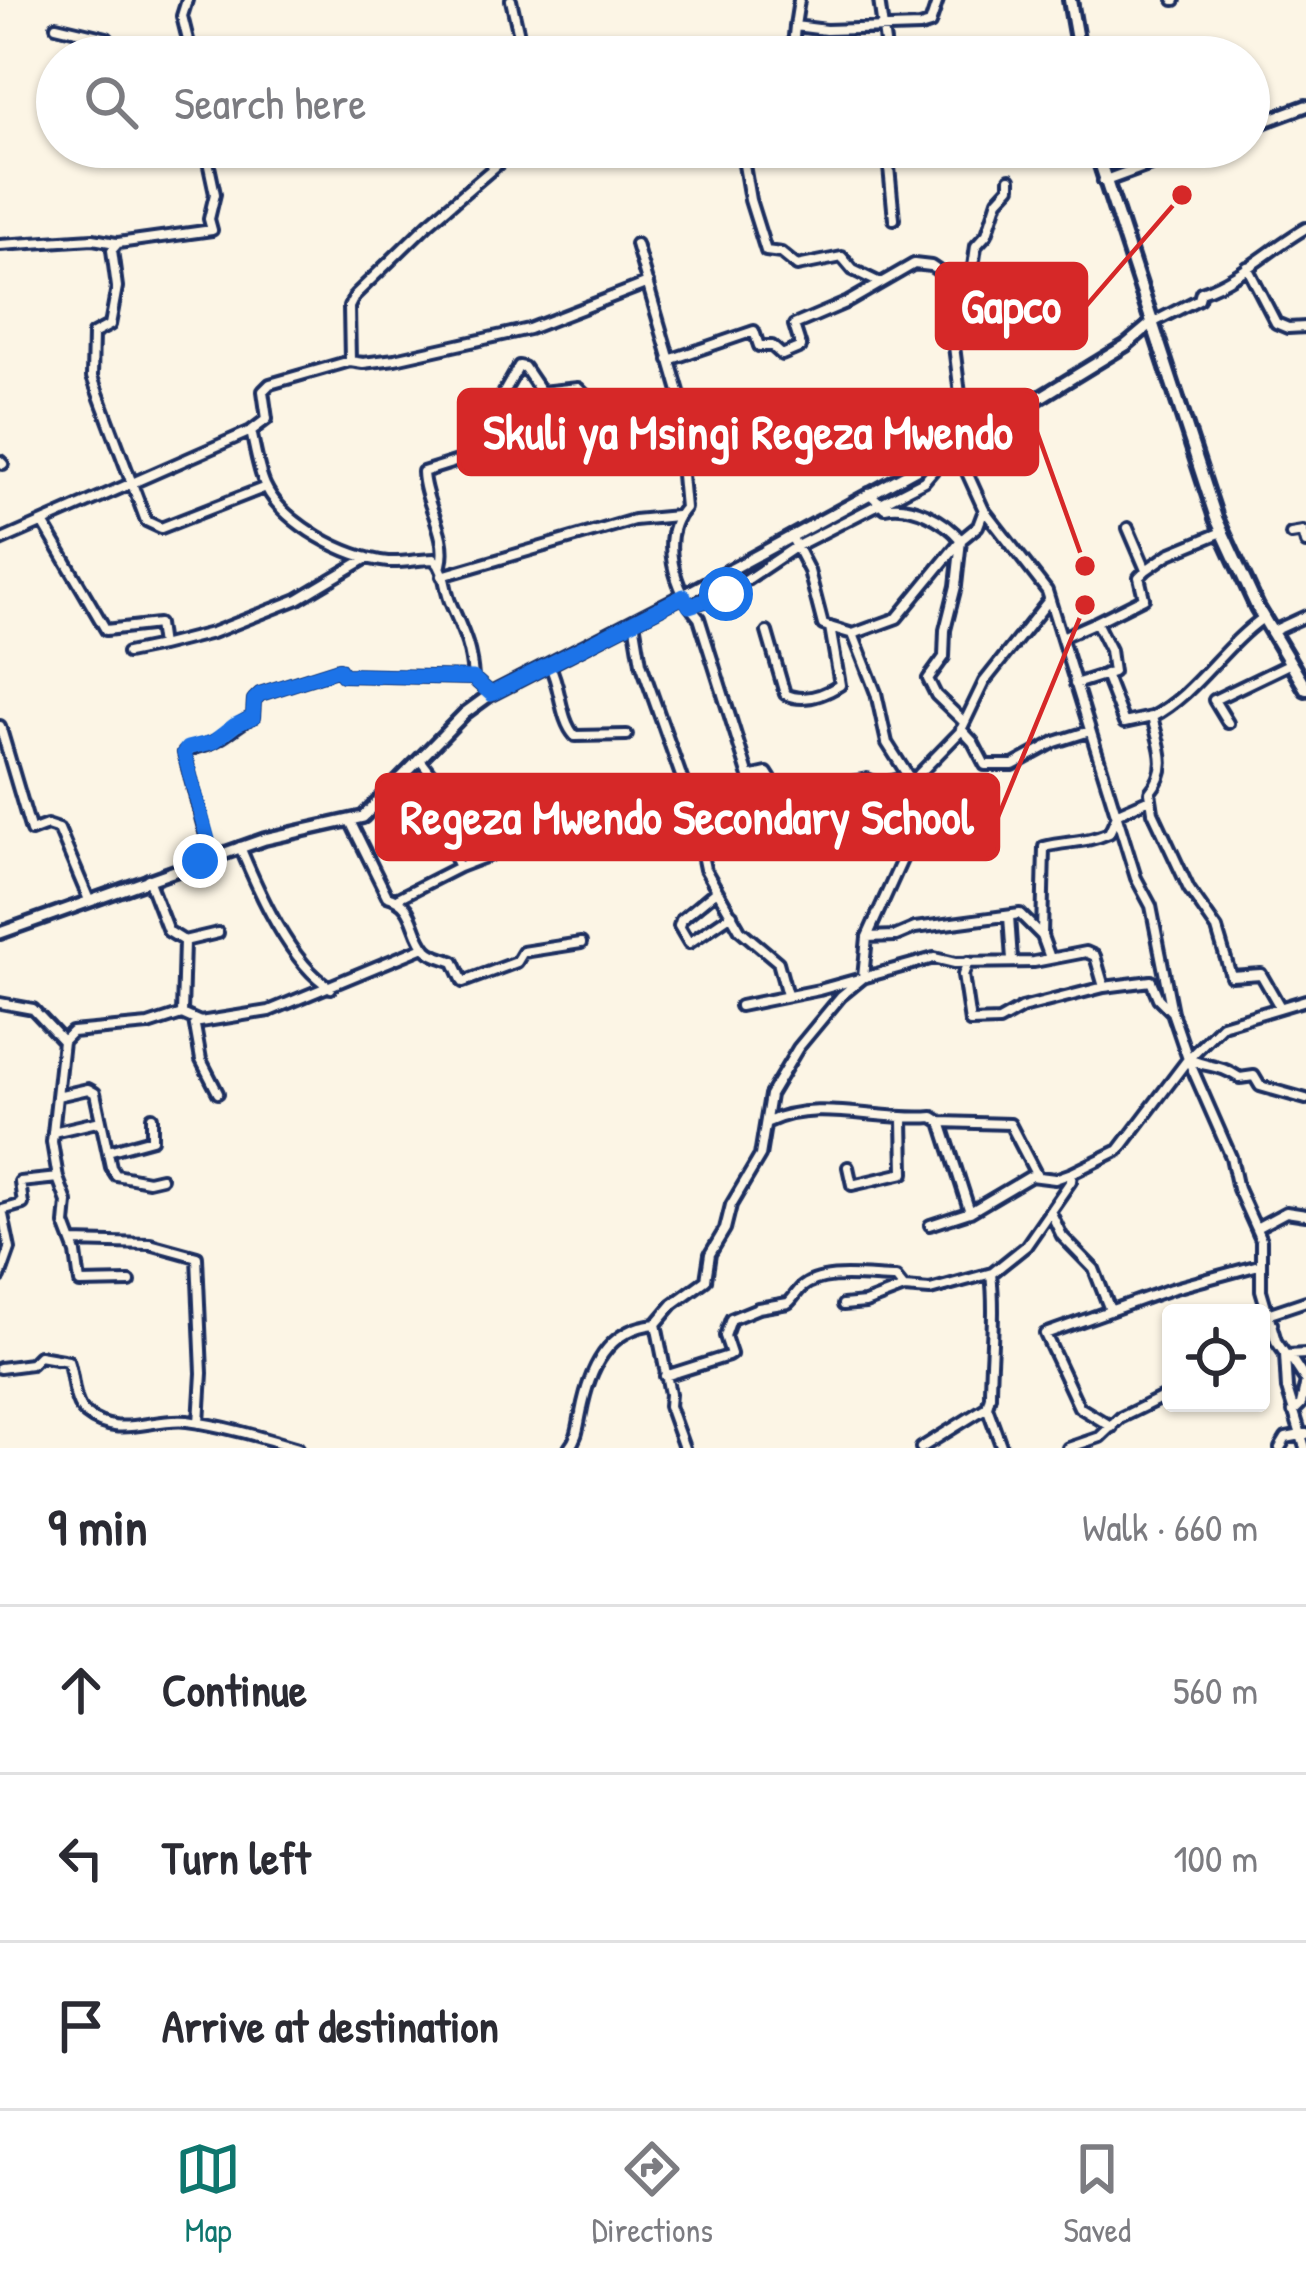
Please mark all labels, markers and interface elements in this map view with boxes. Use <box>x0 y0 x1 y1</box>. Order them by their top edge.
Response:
search box <box>36 36 1270 168</box>
icon: search <box>78 69 144 135</box>
text: Search here <box>174 72 366 133</box>
callout: Gapco <box>937 264 1086 348</box>
text: Gapco <box>961 273 1061 339</box>
callout: Skuli ya Msingi Regeza Mwendo <box>459 390 1037 474</box>
text: Skuli ya Msingi Regeza Mwendo <box>483 399 1013 465</box>
route start <box>699 567 753 621</box>
callout: Regeza Mwendo Secondary School <box>377 775 998 859</box>
text: Regeza Mwendo Secondary School <box>401 784 975 850</box>
route end <box>173 834 227 888</box>
map controls <box>1162 1304 1270 1412</box>
button: locate <box>1162 1304 1270 1412</box>
text: 9 min <box>48 1492 148 1561</box>
text: Walk · 660 m <box>1082 1500 1258 1553</box>
icon: ahead <box>48 1657 114 1723</box>
text: Continue <box>162 1659 307 1720</box>
text: 560 m <box>1173 1663 1258 1716</box>
icon: left <box>48 1825 114 1891</box>
text: Turn left <box>162 1827 311 1888</box>
text: 100 m <box>1173 1831 1258 1884</box>
icon: arrive <box>48 1993 114 2059</box>
text: Arrive at destination <box>162 1995 499 2056</box>
tab: Map <box>175 2136 241 2252</box>
tab: Directions <box>592 2136 713 2252</box>
tab: Saved <box>1063 2136 1131 2252</box>

